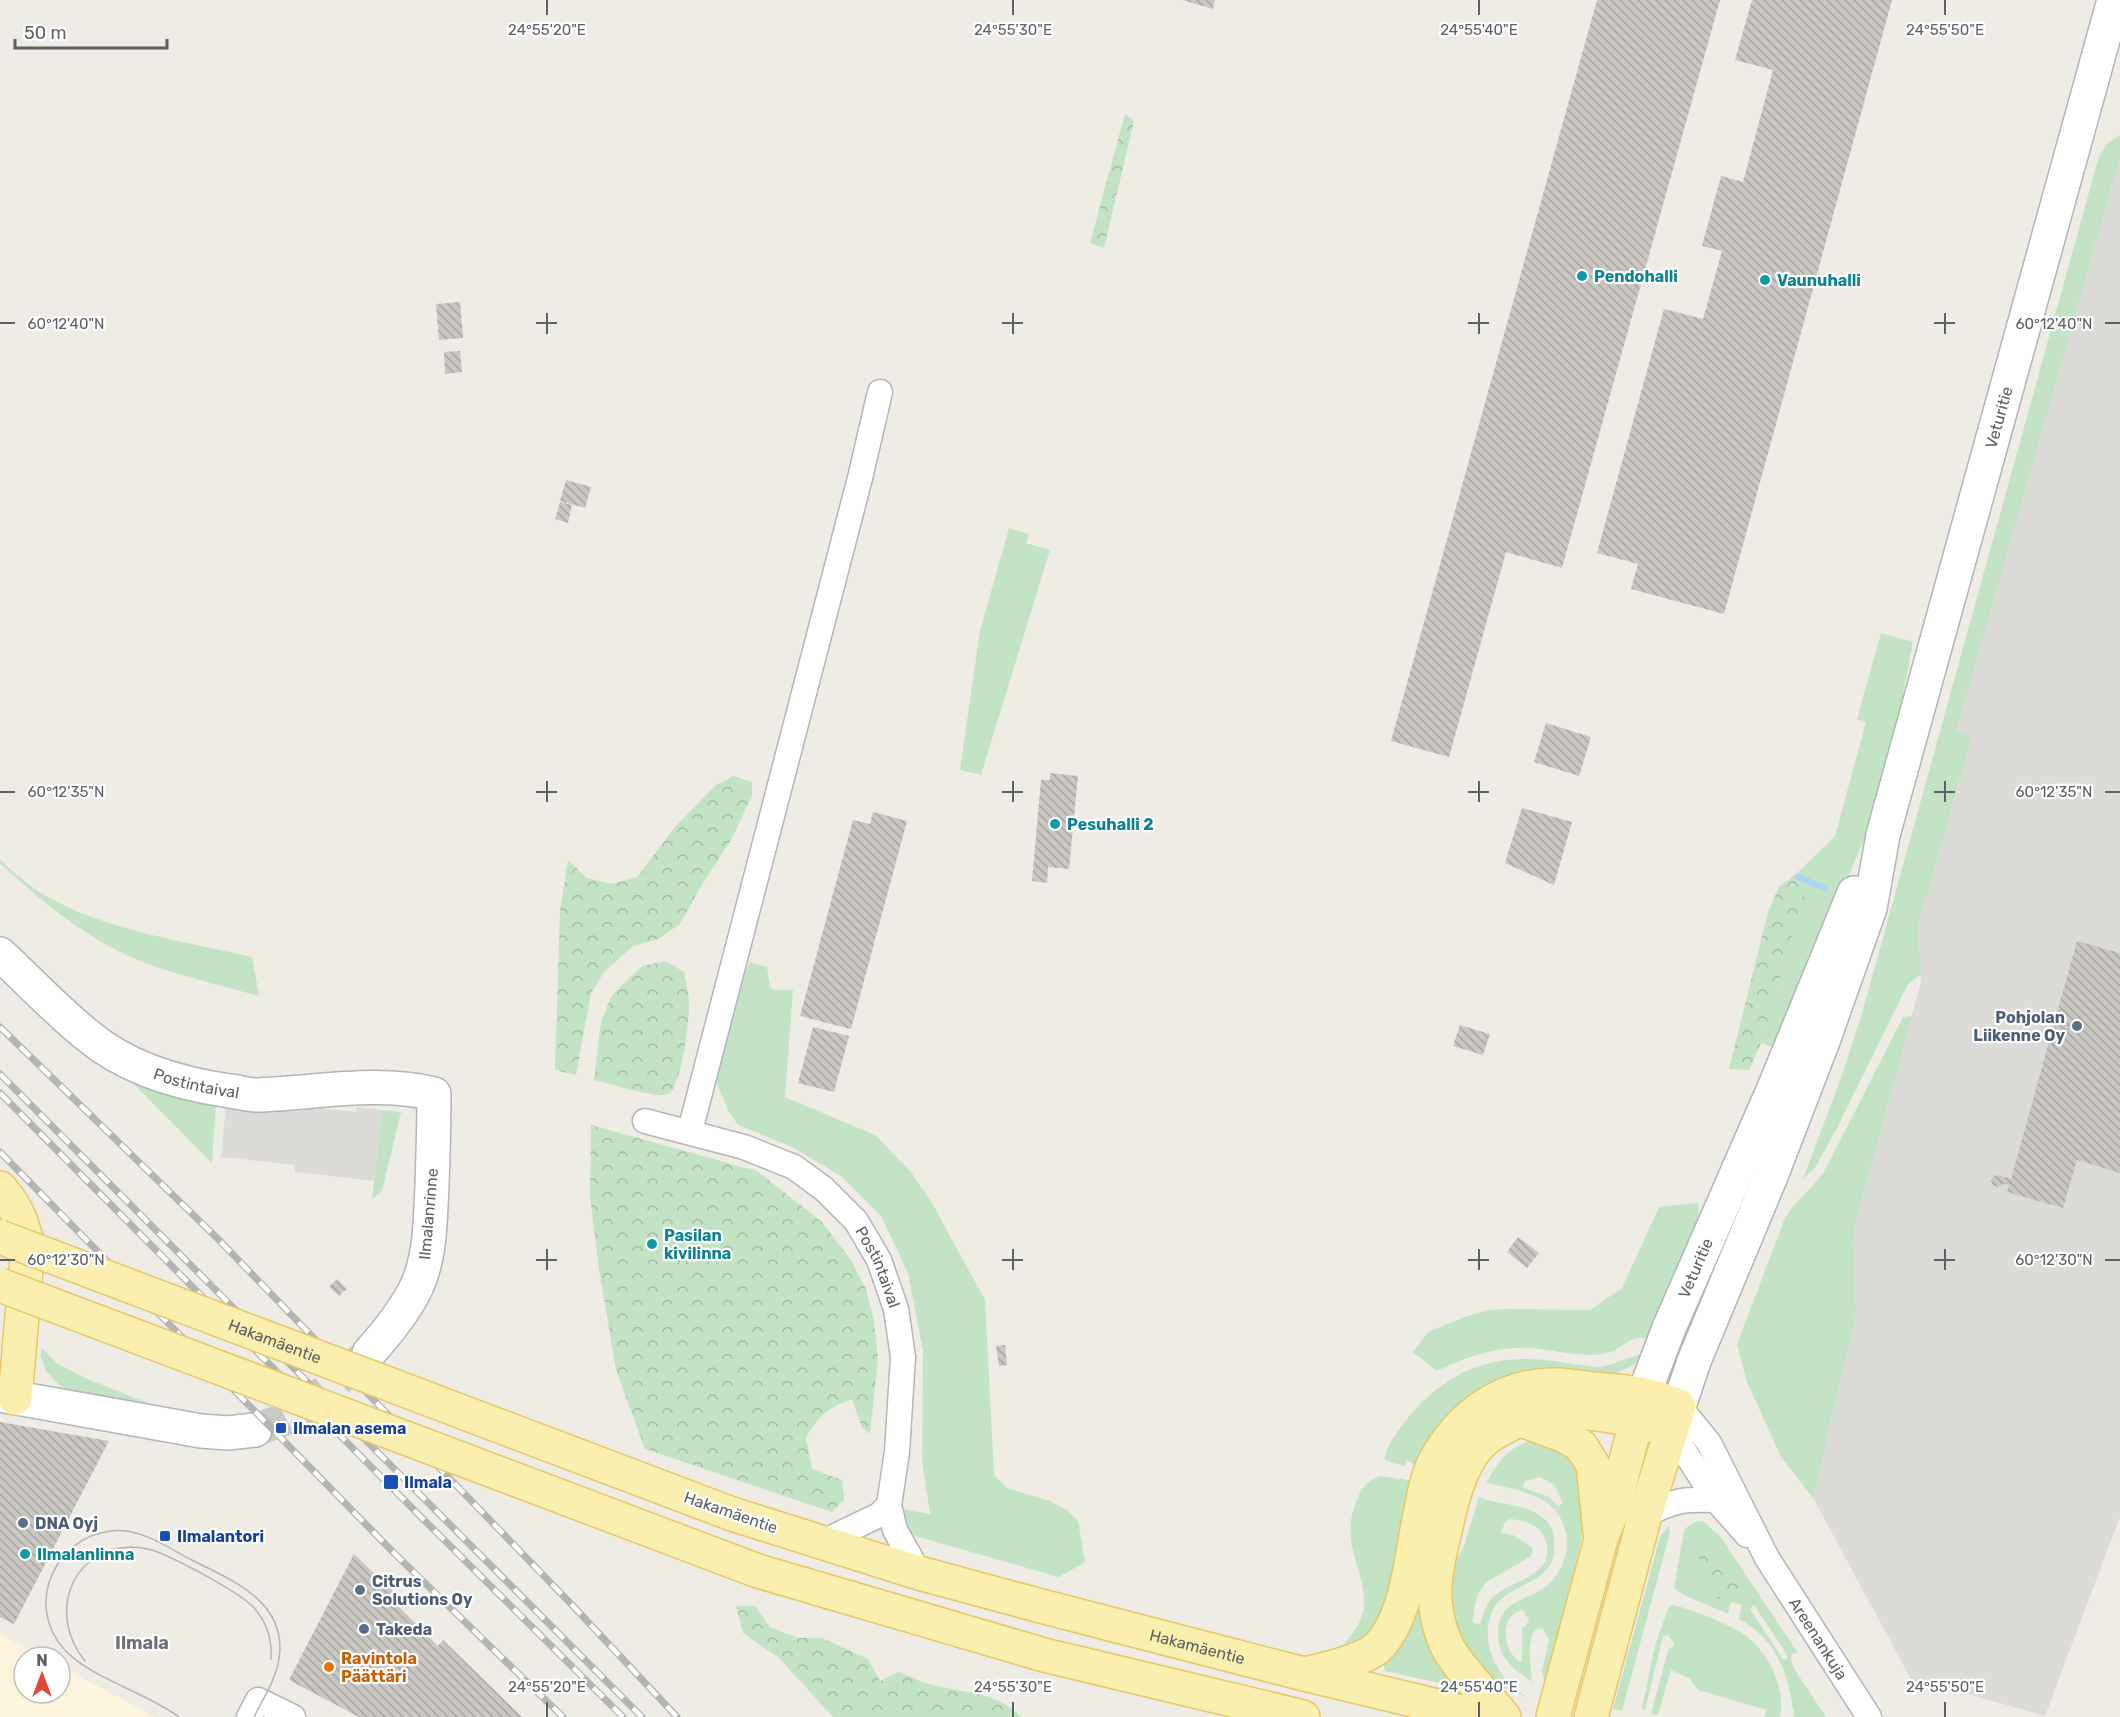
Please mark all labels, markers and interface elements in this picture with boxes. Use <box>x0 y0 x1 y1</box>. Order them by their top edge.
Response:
scale bar <box>15 12 166 50</box>
text: 24°55'20"E <box>508 21 586 39</box>
text: 24°55'30"E <box>974 21 1052 39</box>
text: 24°55'40"E <box>1440 21 1518 39</box>
text: 24°55'50"E <box>1906 21 1984 39</box>
text: 50 m <box>24 22 67 44</box>
place label: Pendohalli <box>1594 267 1678 286</box>
marker: Pendohalli <box>1575 269 1589 283</box>
place label: Vaunuhalli <box>1777 271 1861 290</box>
marker: Vaunuhalli <box>1758 273 1772 287</box>
text: 60°12'40"N <box>28 315 104 333</box>
text: 60°12'40"N <box>2016 315 2092 333</box>
street label: Veturitie <box>1981 384 2017 451</box>
text: 60°12'35"N <box>28 783 104 801</box>
text: 60°12'35"N <box>2016 783 2092 801</box>
place label: Pesuhalli 2 <box>1067 815 1154 834</box>
marker: Pesuhalli 2 <box>1048 817 1062 831</box>
place label: Pohjolan Liikenne Oy <box>1973 1008 2065 1045</box>
marker: Pohjolan Liikenne Oy <box>2070 1019 2084 1033</box>
street label: Postintaival <box>151 1064 241 1102</box>
street label: Ilmalanrinne <box>415 1167 442 1261</box>
street label: Postintaival <box>851 1223 904 1310</box>
place label: Pasilan kivilinna <box>664 1226 731 1263</box>
street label: Veturitie <box>1674 1235 1717 1301</box>
marker: Pasilan kivilinna <box>645 1237 659 1251</box>
text: 60°12'30"N <box>27 1251 105 1269</box>
text: 60°12'30"N <box>2015 1251 2093 1269</box>
street label: Hakamäentie <box>226 1315 324 1368</box>
place label: Ilmalan asema <box>293 1419 406 1438</box>
marker: Ilmalan asema <box>274 1421 288 1435</box>
marker: Ilmala <box>382 1473 400 1491</box>
place label: Ilmala <box>404 1473 452 1492</box>
street label: Hakamäentie <box>681 1488 780 1537</box>
place label: DNA Oyj <box>35 1514 98 1533</box>
marker: DNA Oyj <box>16 1516 30 1530</box>
place label: Ilmalantori <box>177 1527 264 1546</box>
marker: Ilmalantori <box>158 1529 172 1543</box>
place label: Ilmalanlinna <box>37 1545 134 1564</box>
marker: Ilmalanlinna <box>18 1547 32 1561</box>
place label: Citrus Solutions Oy <box>372 1572 473 1609</box>
marker: Citrus Solutions Oy <box>353 1583 367 1597</box>
street label: Areenankuja <box>1785 1594 1851 1683</box>
place label: Takeda <box>376 1620 432 1639</box>
marker: Takeda <box>357 1622 371 1636</box>
street label: Hakamäentie <box>1147 1625 1247 1668</box>
district label: Ilmala <box>115 1632 169 1654</box>
north arrow <box>12 1645 72 1705</box>
place label: Ravintola Päättäri <box>341 1649 417 1686</box>
text: N <box>36 1651 48 1670</box>
marker: Ravintola Päättäri <box>322 1660 336 1674</box>
text: 24°55'20"E <box>508 1678 586 1696</box>
text: 24°55'30"E <box>974 1678 1052 1696</box>
text: 24°55'40"E <box>1440 1678 1518 1696</box>
text: 24°55'50"E <box>1906 1678 1984 1696</box>

